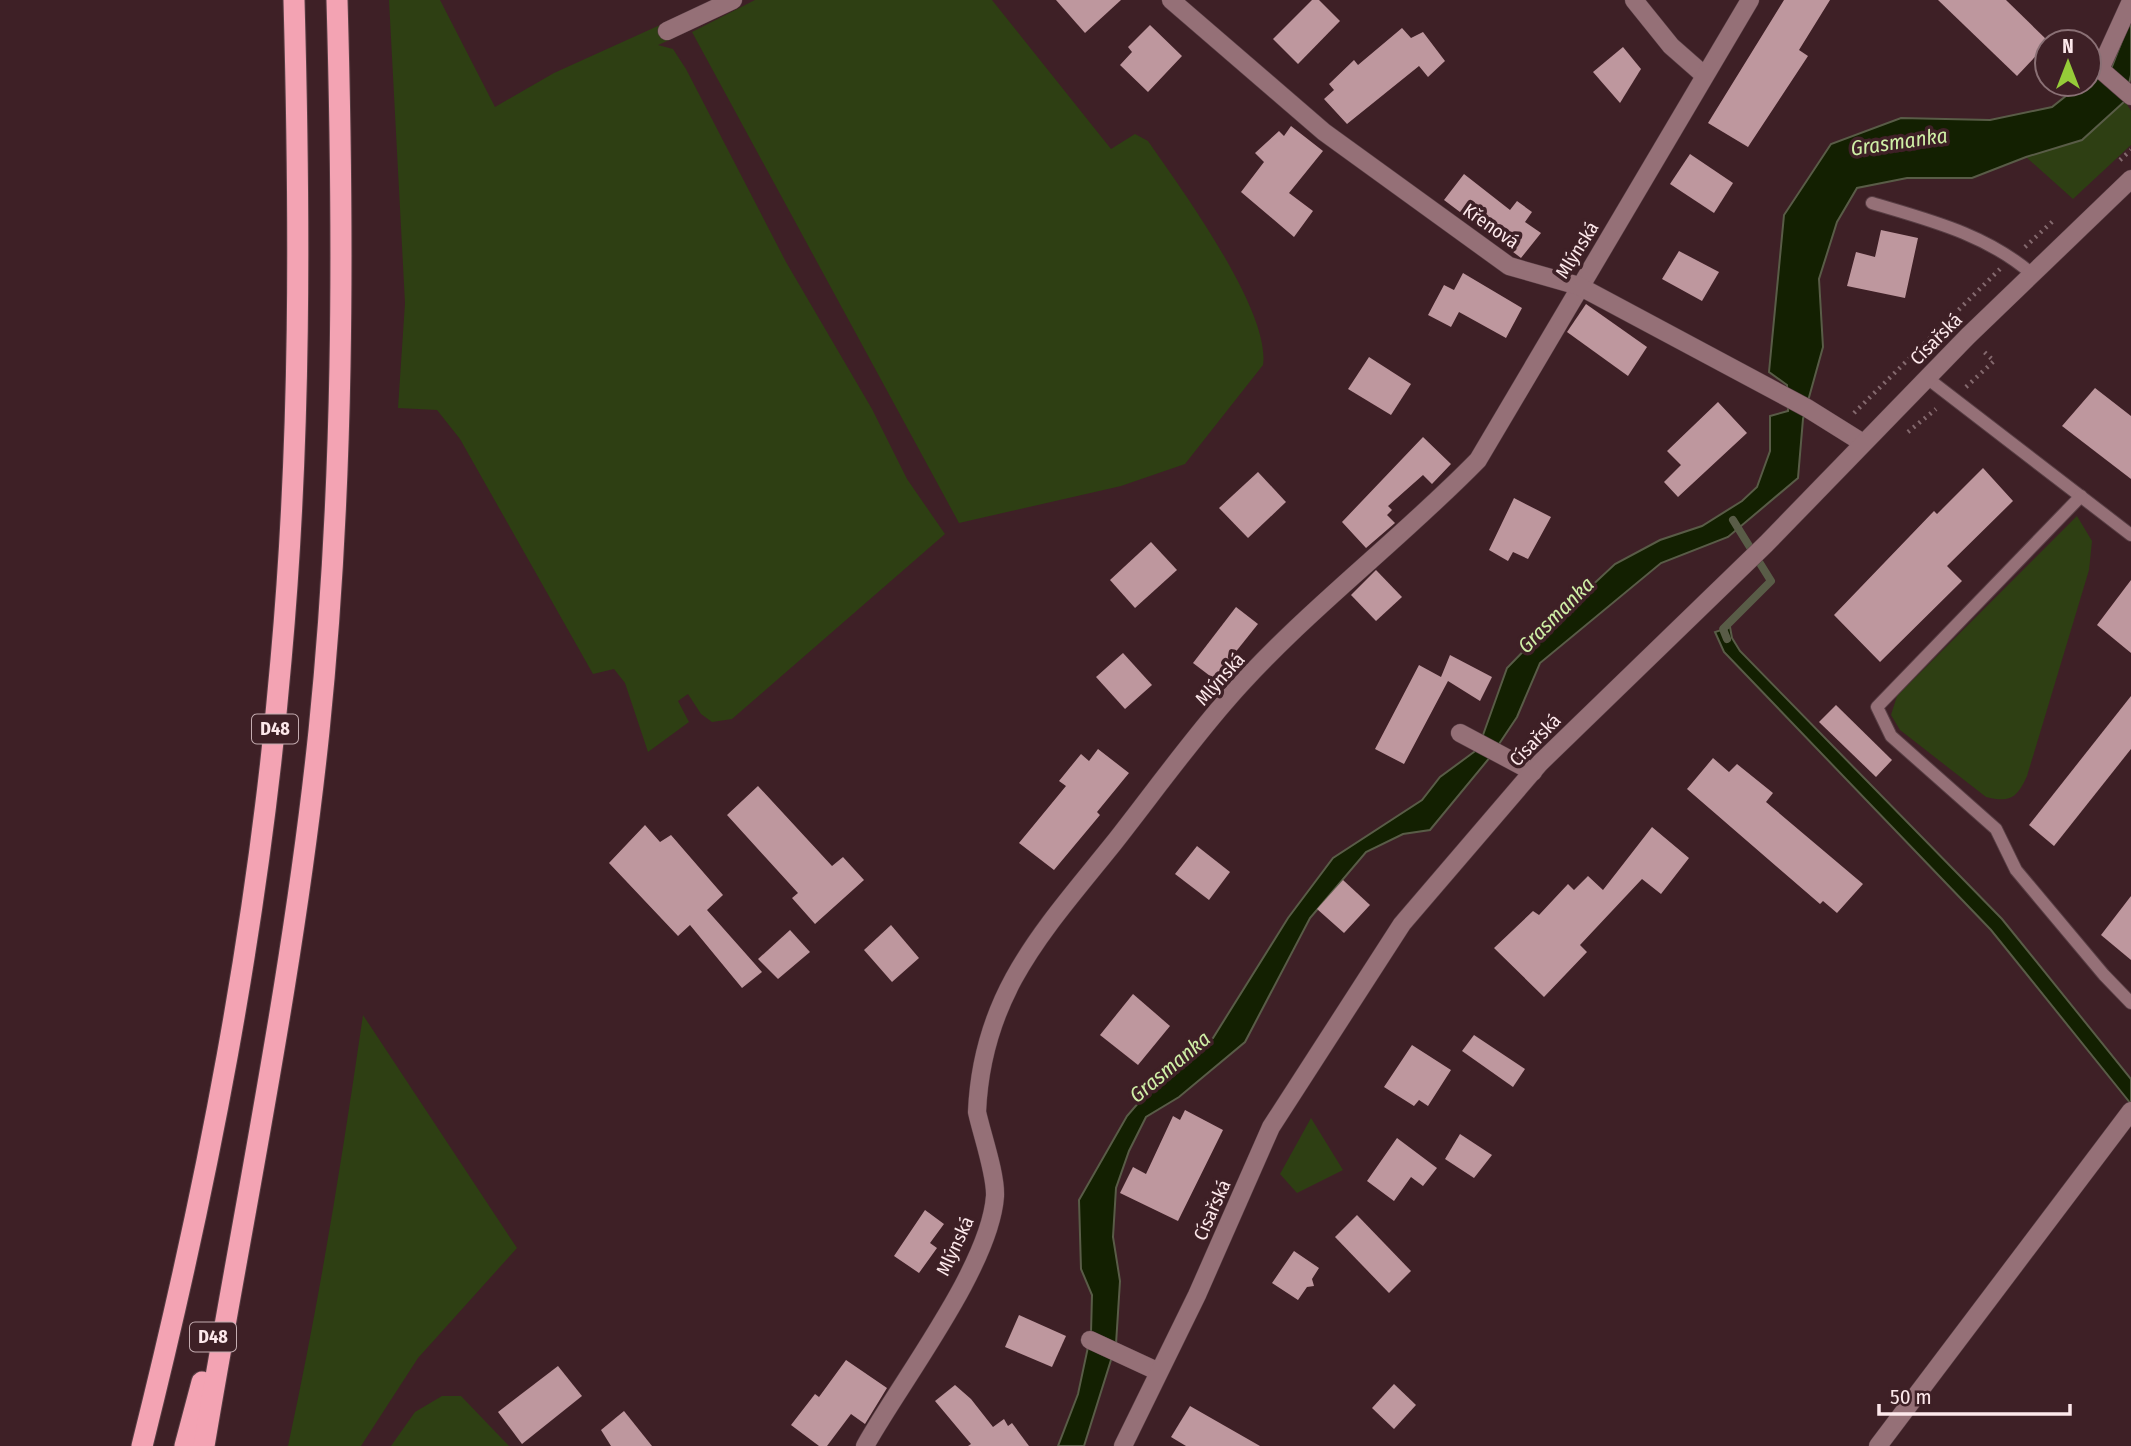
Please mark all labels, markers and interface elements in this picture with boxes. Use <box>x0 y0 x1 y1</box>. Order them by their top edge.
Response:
north arrow <box>2033 28 2103 98</box>
text: N <box>2062 35 2074 58</box>
water label: Grasmanka <box>1849 122 1949 162</box>
street label: Křenová <box>1459 199 1523 253</box>
street label: Mlýnská <box>1551 217 1603 283</box>
street label: Císařská <box>1905 308 1967 370</box>
water label: Grasmanka <box>1512 571 1600 659</box>
street label: Mlýnská <box>1190 648 1250 710</box>
street label: Císařská <box>1504 709 1566 771</box>
road number: D48 <box>252 714 298 744</box>
water label: Grasmanka <box>1124 1026 1216 1108</box>
street label: Císařská <box>1188 1176 1236 1244</box>
street label: Mlýnská <box>931 1213 979 1279</box>
road number: D48 <box>190 1322 236 1352</box>
scale bar <box>1879 1372 2070 1416</box>
text: 50 m <box>1890 1384 1932 1410</box>

